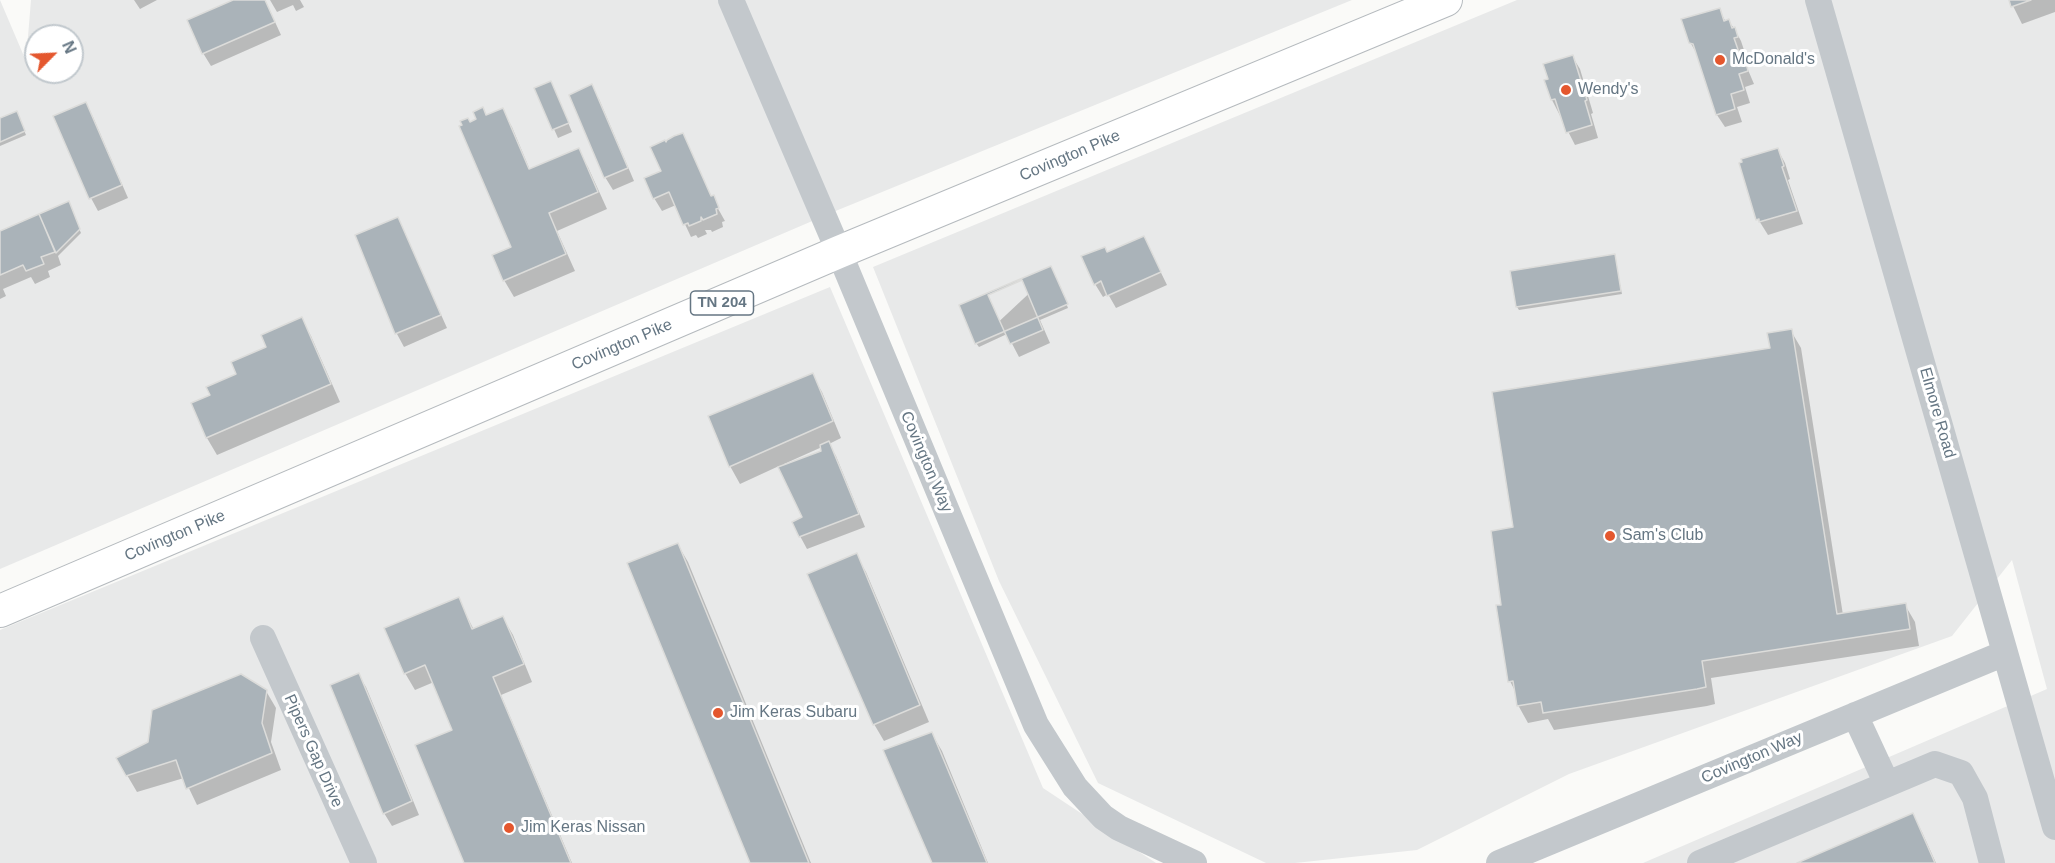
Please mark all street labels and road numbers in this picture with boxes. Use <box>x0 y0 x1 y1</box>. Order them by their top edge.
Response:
street label: Covington Pike <box>1017 126 1123 186</box>
road number: TN 204 <box>690 291 754 315</box>
street label: Covington Pike <box>569 315 675 375</box>
street label: Elmore Road <box>1915 365 1959 461</box>
street label: Covington Way <box>896 409 956 515</box>
street label: Covington Pike <box>122 506 228 566</box>
street label: Pipers Gap Drive <box>279 691 347 811</box>
street label: Covington Way <box>1699 728 1805 788</box>

